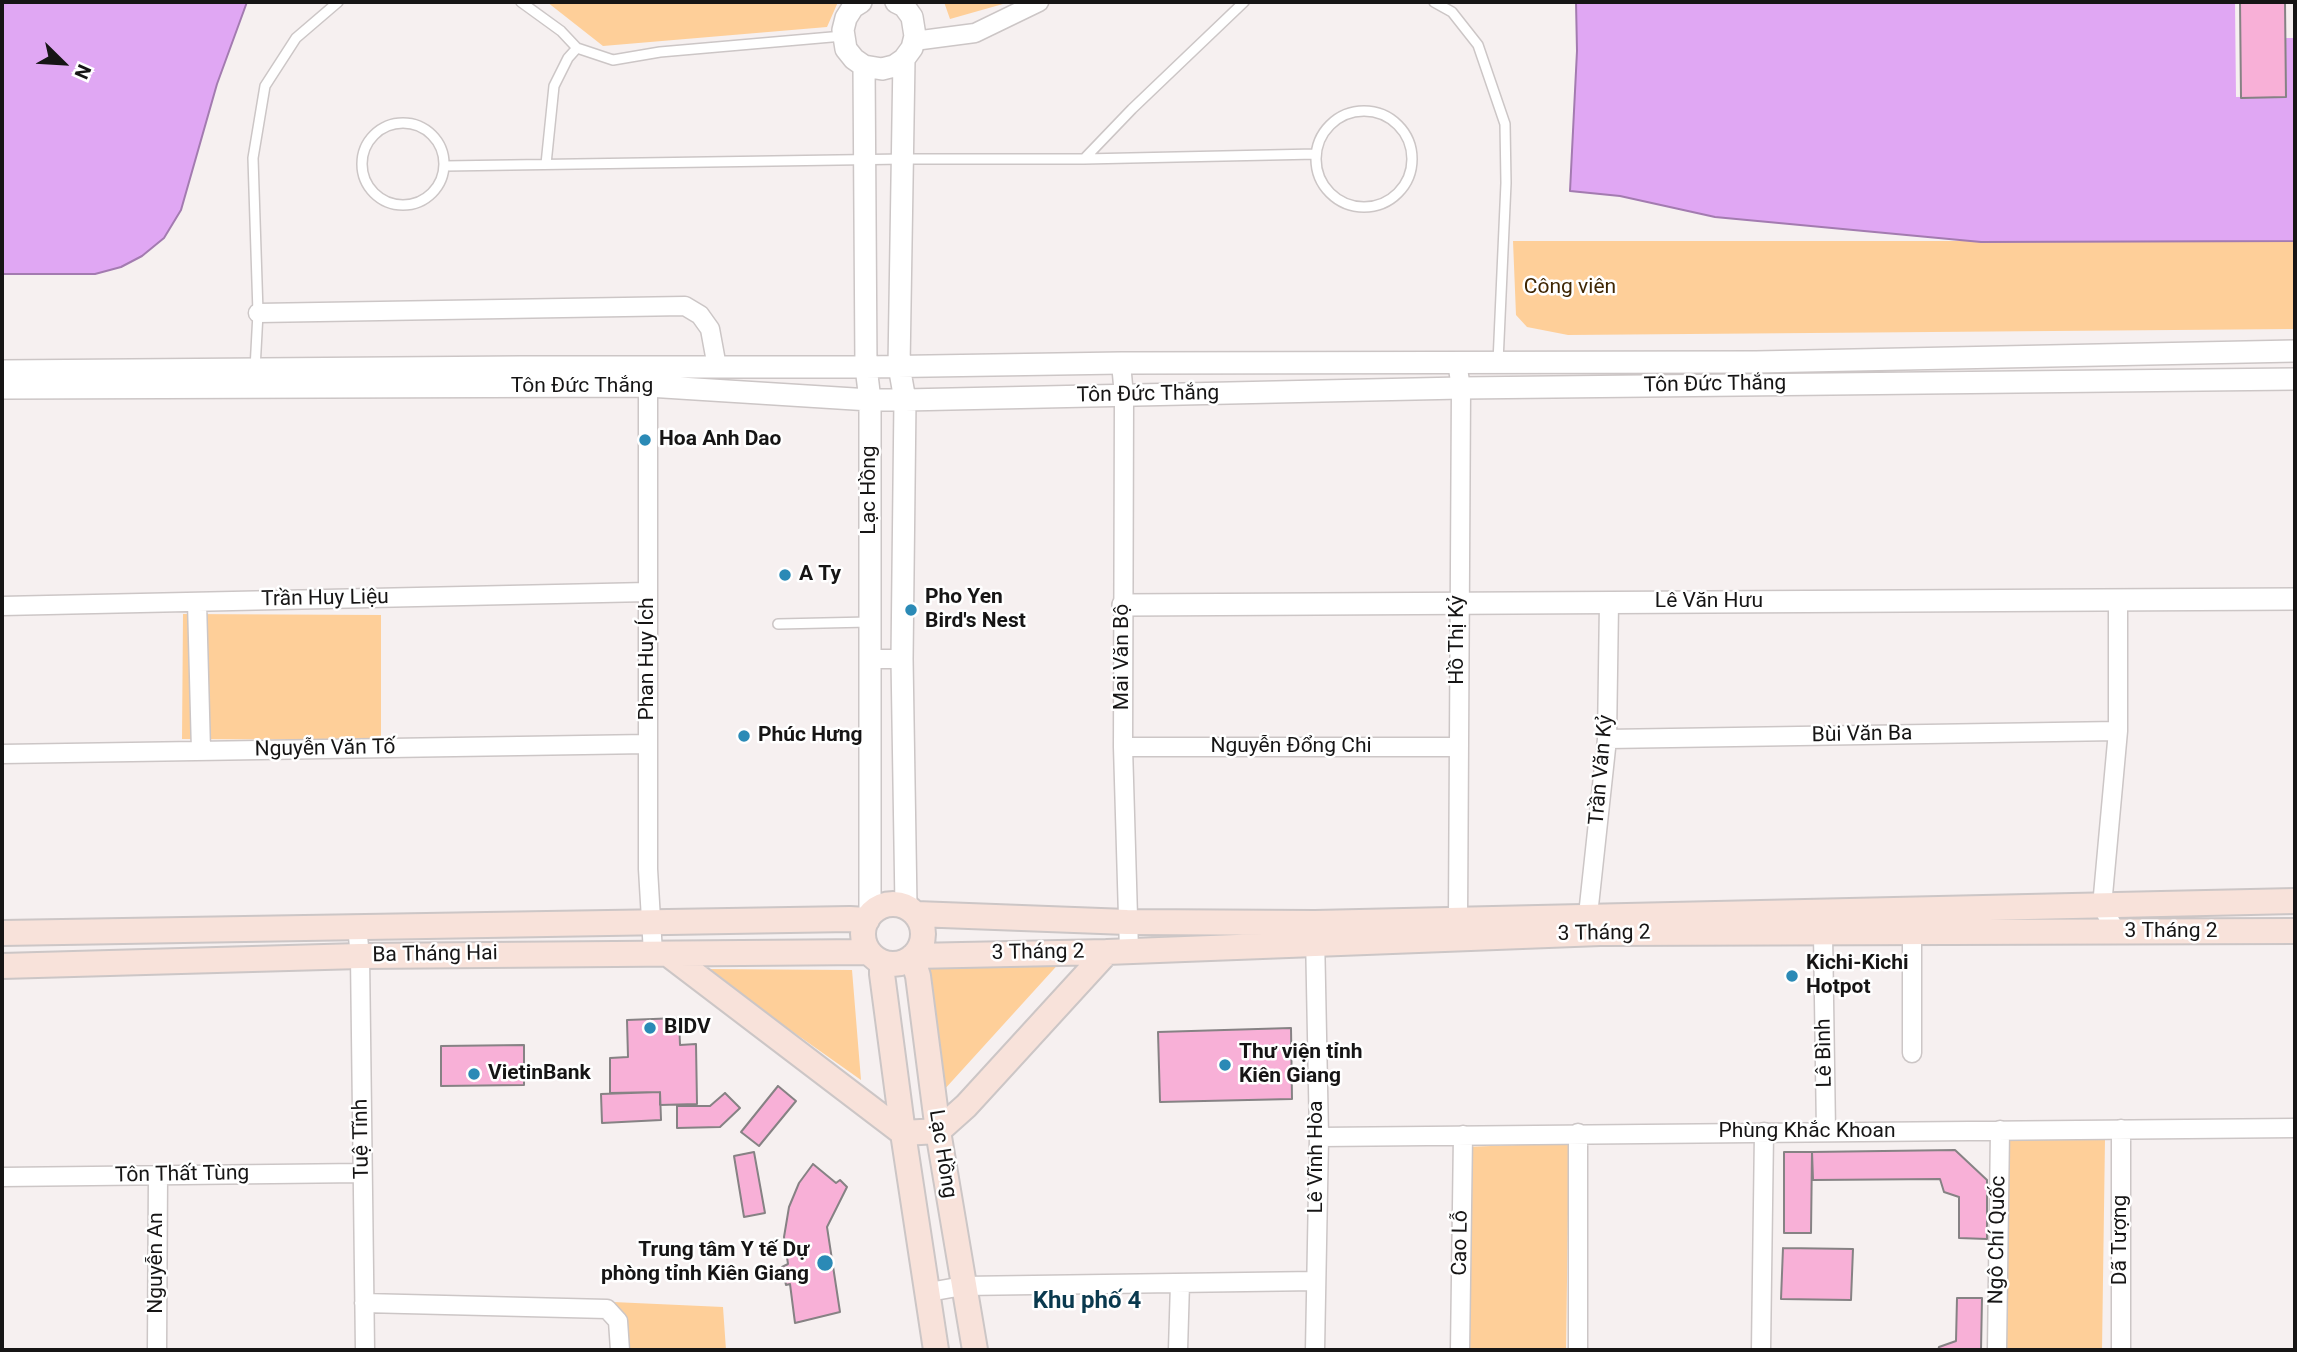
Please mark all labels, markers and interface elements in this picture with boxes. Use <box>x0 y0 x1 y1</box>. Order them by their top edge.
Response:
north arrow <box>28 28 98 98</box>
text: N <box>69 61 96 83</box>
park label: Công viên <box>1524 275 1616 301</box>
street label: Tôn Đức Thắng <box>1644 371 1786 399</box>
street label: Tôn Đức Thắng <box>511 374 653 400</box>
street label: Tôn Đức Thắng <box>1077 381 1219 409</box>
place label: Hoa Anh Dao <box>659 427 781 453</box>
marker: Hoa Anh Dao <box>637 432 653 448</box>
street label: Lạc Hồng <box>857 445 883 535</box>
place label: A Ty <box>799 562 841 588</box>
marker: A Ty <box>777 567 793 583</box>
street label: Trần Huy Liệu <box>261 585 389 613</box>
place label: Pho Yen Bird's Nest <box>925 585 1026 635</box>
street label: Lê Văn Hưu <box>1655 589 1763 615</box>
street label: Hồ Thị Kỷ <box>1445 595 1471 685</box>
street label: Phan Huy Ích <box>635 597 661 721</box>
marker: Pho Yen Bird's Nest <box>903 602 919 618</box>
street label: Mai Văn Bộ <box>1110 604 1136 710</box>
street label: Trần Văn Kỷ <box>1585 714 1619 826</box>
street label: Bùi Văn Ba <box>1811 722 1913 748</box>
place label: Phúc Hưng <box>758 723 863 749</box>
marker: Phúc Hưng <box>736 728 752 744</box>
street label: Nguyễn Đổng Chi <box>1210 734 1372 760</box>
street label: Nguyễn Văn Tố <box>254 735 396 763</box>
street label: 3 Tháng 2 <box>2125 919 2217 945</box>
street label: 3 Tháng 2 <box>1557 921 1651 947</box>
street label: 3 Tháng 2 <box>991 940 1085 966</box>
street label: Ba Tháng Hai <box>372 941 498 969</box>
place label: Kichi-Kichi Hotpot <box>1806 951 1909 1001</box>
marker: Kichi-Kichi Hotpot <box>1784 968 1800 984</box>
place label: BIDV <box>664 1015 711 1041</box>
street label: Lê Bình <box>1812 1018 1838 1088</box>
marker: BIDV <box>642 1020 658 1036</box>
place label: Thư viện tỉnh Kiên Giang <box>1239 1040 1363 1090</box>
marker: Thư viện tỉnh Kiên Giang <box>1217 1057 1233 1073</box>
place label: VietinBank <box>488 1061 591 1087</box>
marker: VietinBank <box>466 1066 482 1082</box>
street label: Tuệ Tĩnh <box>349 1099 375 1179</box>
street label: Lê Vĩnh Hòa <box>1304 1101 1330 1213</box>
street label: Lạc Hồng <box>923 1108 961 1200</box>
street label: Phùng Khắc Khoan <box>1718 1119 1896 1145</box>
street label: Tôn Thất Tùng <box>115 1161 249 1189</box>
street label: Ngô Chí Quốc <box>1984 1175 2012 1305</box>
street label: Dã Tượng <box>2108 1195 2134 1285</box>
street label: Cao Lỗ <box>1448 1210 1474 1276</box>
street label: Nguyễn An <box>144 1212 170 1314</box>
place label: Trung tâm Y tế Dự phòng tỉnh Kiên Giang <box>601 1238 809 1288</box>
marker: Trung tâm Y tế Dự phòng tỉnh Kiên Giang <box>815 1253 835 1273</box>
district label: Khu phố 4 <box>1033 1288 1141 1316</box>

